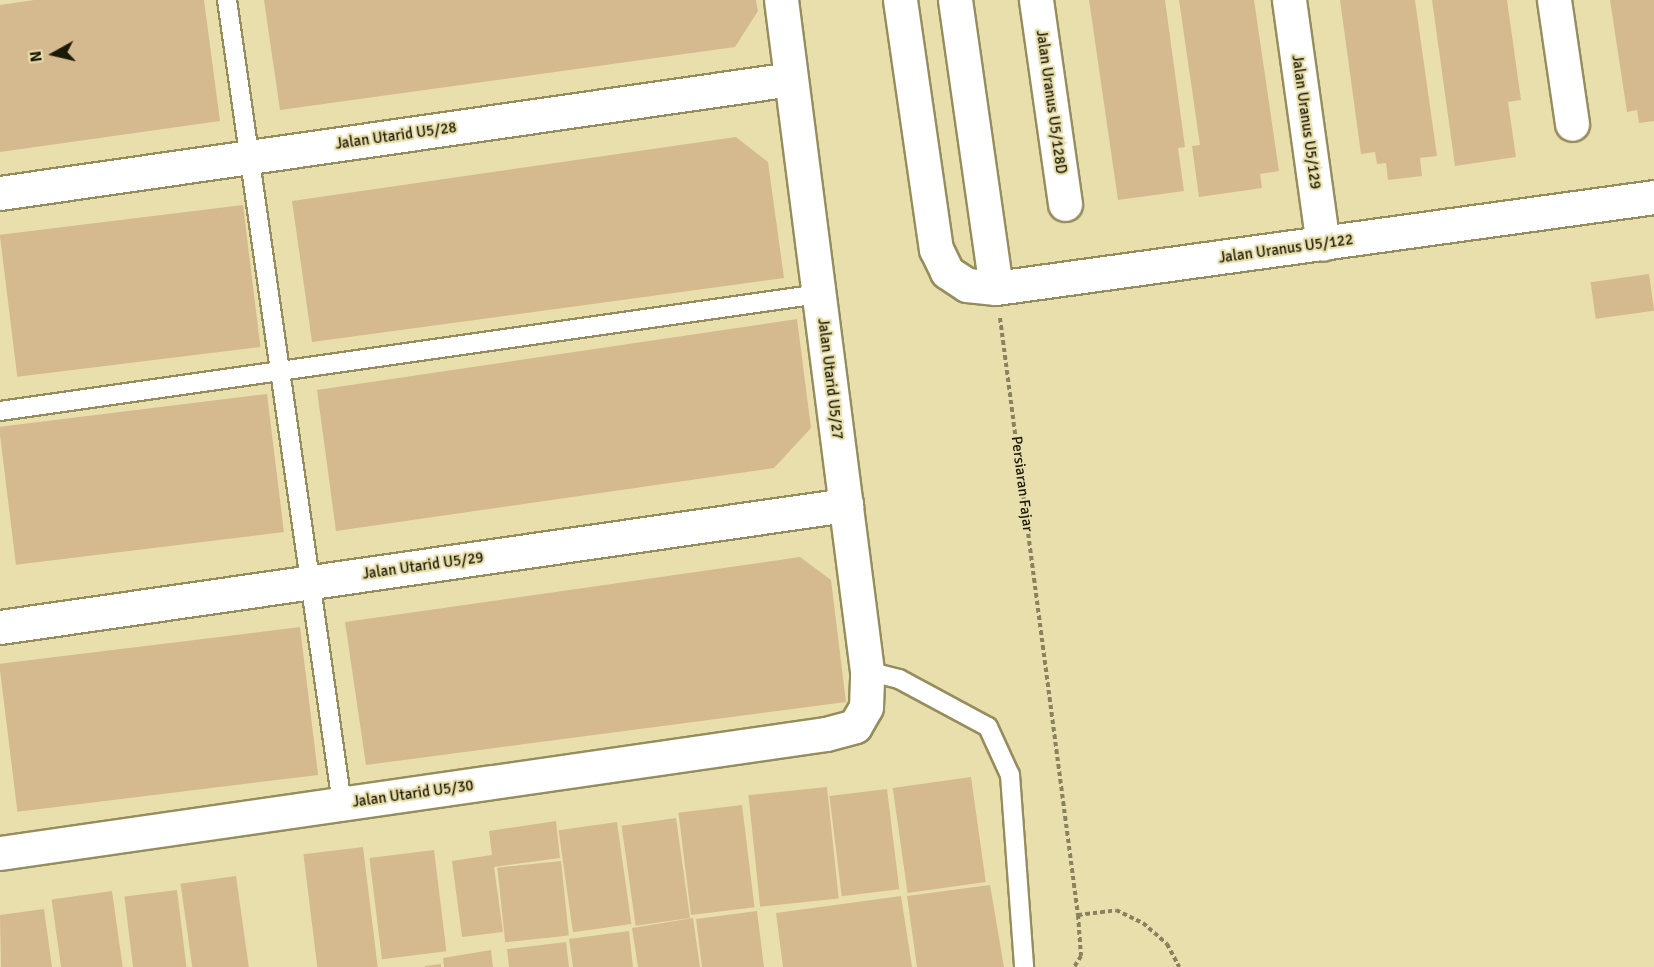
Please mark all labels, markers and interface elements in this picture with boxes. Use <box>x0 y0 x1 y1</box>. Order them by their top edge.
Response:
north arrow <box>24 24 84 84</box>
street label: Jalan Uranus U5/128D <box>1032 29 1070 175</box>
text: N <box>25 50 47 63</box>
street label: Jalan Uranus U5/129 <box>1288 54 1324 190</box>
street label: Jalan Utarid U5/28 <box>334 119 458 153</box>
street label: Jalan Uranus U5/122 <box>1218 231 1354 267</box>
street label: Jalan Utarid U5/27 <box>814 317 846 441</box>
street label: Persiaran Fajar <box>1007 435 1037 533</box>
street label: Jalan Utarid U5/29 <box>361 549 485 583</box>
street label: Jalan Utarid U5/30 <box>351 777 475 811</box>

